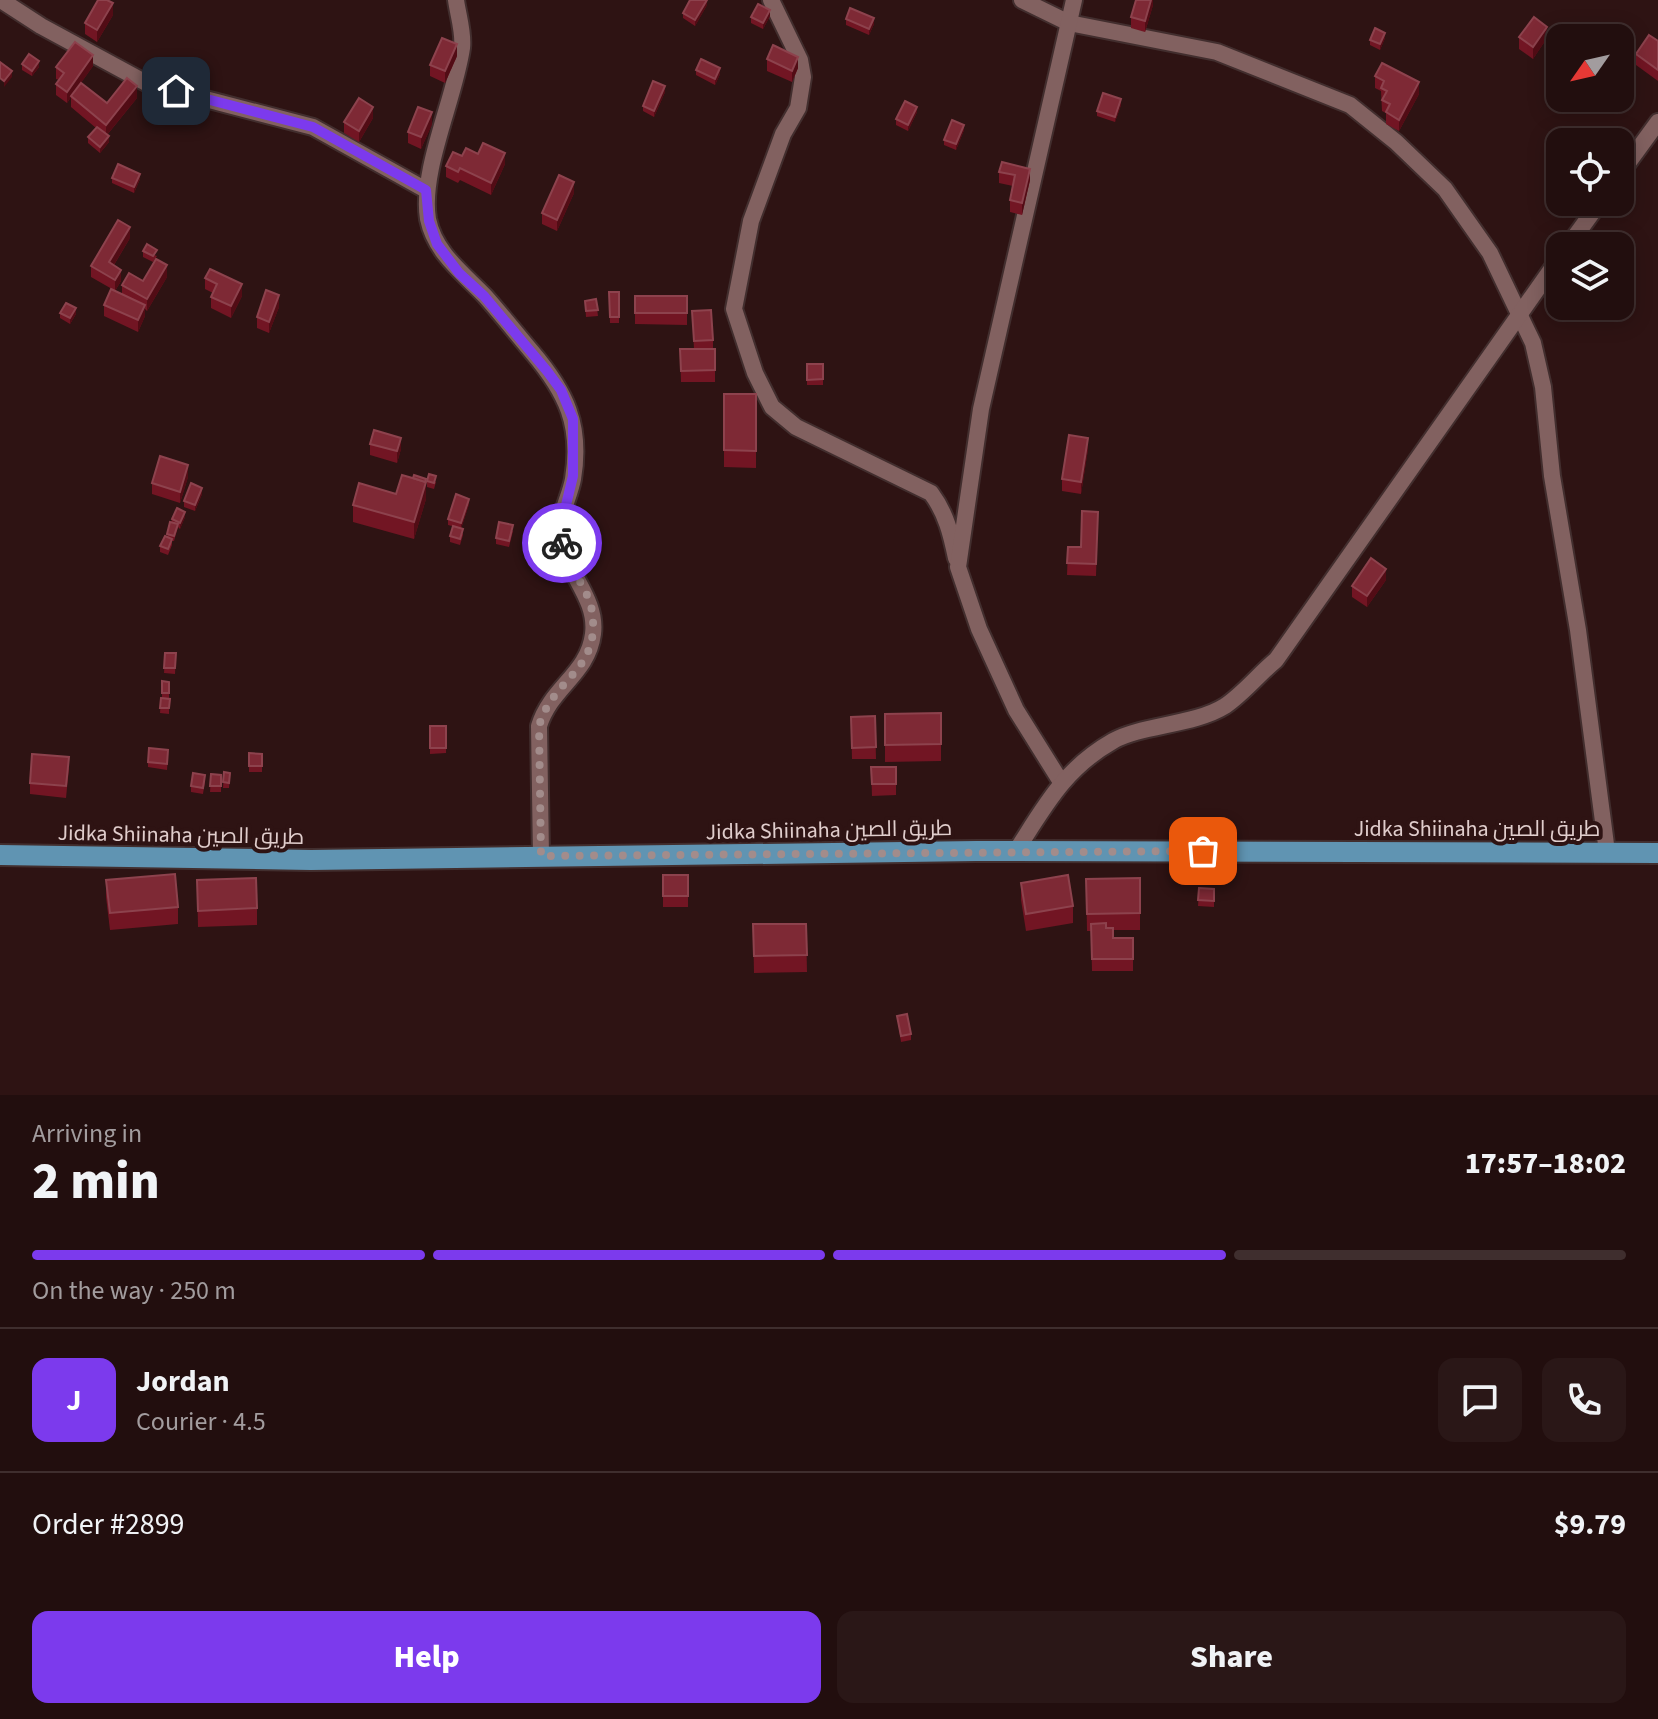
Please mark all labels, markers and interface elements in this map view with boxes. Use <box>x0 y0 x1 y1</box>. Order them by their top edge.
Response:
north arrow <box>1546 24 1634 112</box>
map controls <box>1546 24 1634 320</box>
pin <box>142 57 210 125</box>
icon: home <box>154 69 198 113</box>
button: locate <box>1546 128 1634 216</box>
button: layers <box>1546 232 1634 320</box>
courier <box>522 503 602 583</box>
icon: bike <box>540 521 584 565</box>
street label: Jidka Shiinaha طريق الصين <box>705 812 953 848</box>
street label: Jidka Shiinaha طريق الصين <box>1354 813 1600 845</box>
street label: Jidka Shiinaha طريق الصين <box>57 817 305 853</box>
pin <box>1169 817 1237 885</box>
icon: bag <box>1181 829 1225 873</box>
text: Arriving in <box>32 1115 142 1152</box>
text: 17:57–18:02 <box>1465 1142 1626 1185</box>
text: 2 min <box>32 1145 160 1219</box>
text: On the way · 250 m <box>32 1272 236 1309</box>
button: chat <box>1438 1358 1522 1442</box>
button: phone <box>1542 1358 1626 1442</box>
text: Jordan <box>136 1360 230 1403</box>
text: J <box>66 1379 82 1422</box>
text: Courier · 4.5 <box>136 1403 266 1440</box>
text: Order #2899 <box>32 1503 185 1546</box>
text: $9.79 <box>1554 1503 1626 1546</box>
button: Help <box>32 1611 821 1703</box>
button: Share <box>837 1611 1626 1703</box>

